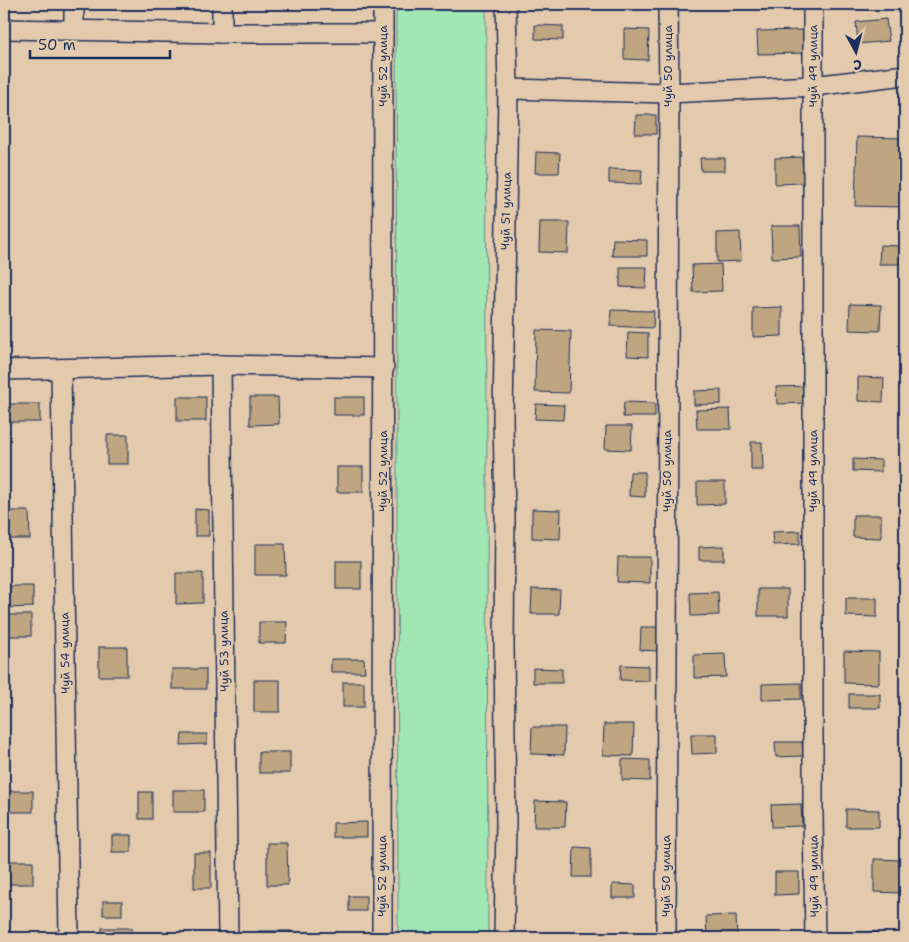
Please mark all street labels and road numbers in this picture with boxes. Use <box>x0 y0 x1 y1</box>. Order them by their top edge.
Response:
street label: Чуй 49 улица <box>805 24 821 107</box>
street label: Чуй 52 улица <box>375 25 391 107</box>
street label: Чуй 50 улица <box>660 25 676 107</box>
street label: Чуй 51 улица <box>497 171 515 250</box>
street label: Чуй 49 улица <box>805 429 821 512</box>
street label: Чуй 52 улица <box>375 430 391 512</box>
street label: Чуй 50 улица <box>659 430 675 512</box>
street label: Чуй 53 улица <box>215 610 233 692</box>
street label: Чуй 54 улица <box>56 611 74 694</box>
street label: Чуй 49 улица <box>805 834 823 917</box>
street label: Чуй 52 улица <box>374 835 390 917</box>
street label: Чуй 50 улица <box>658 835 674 917</box>

